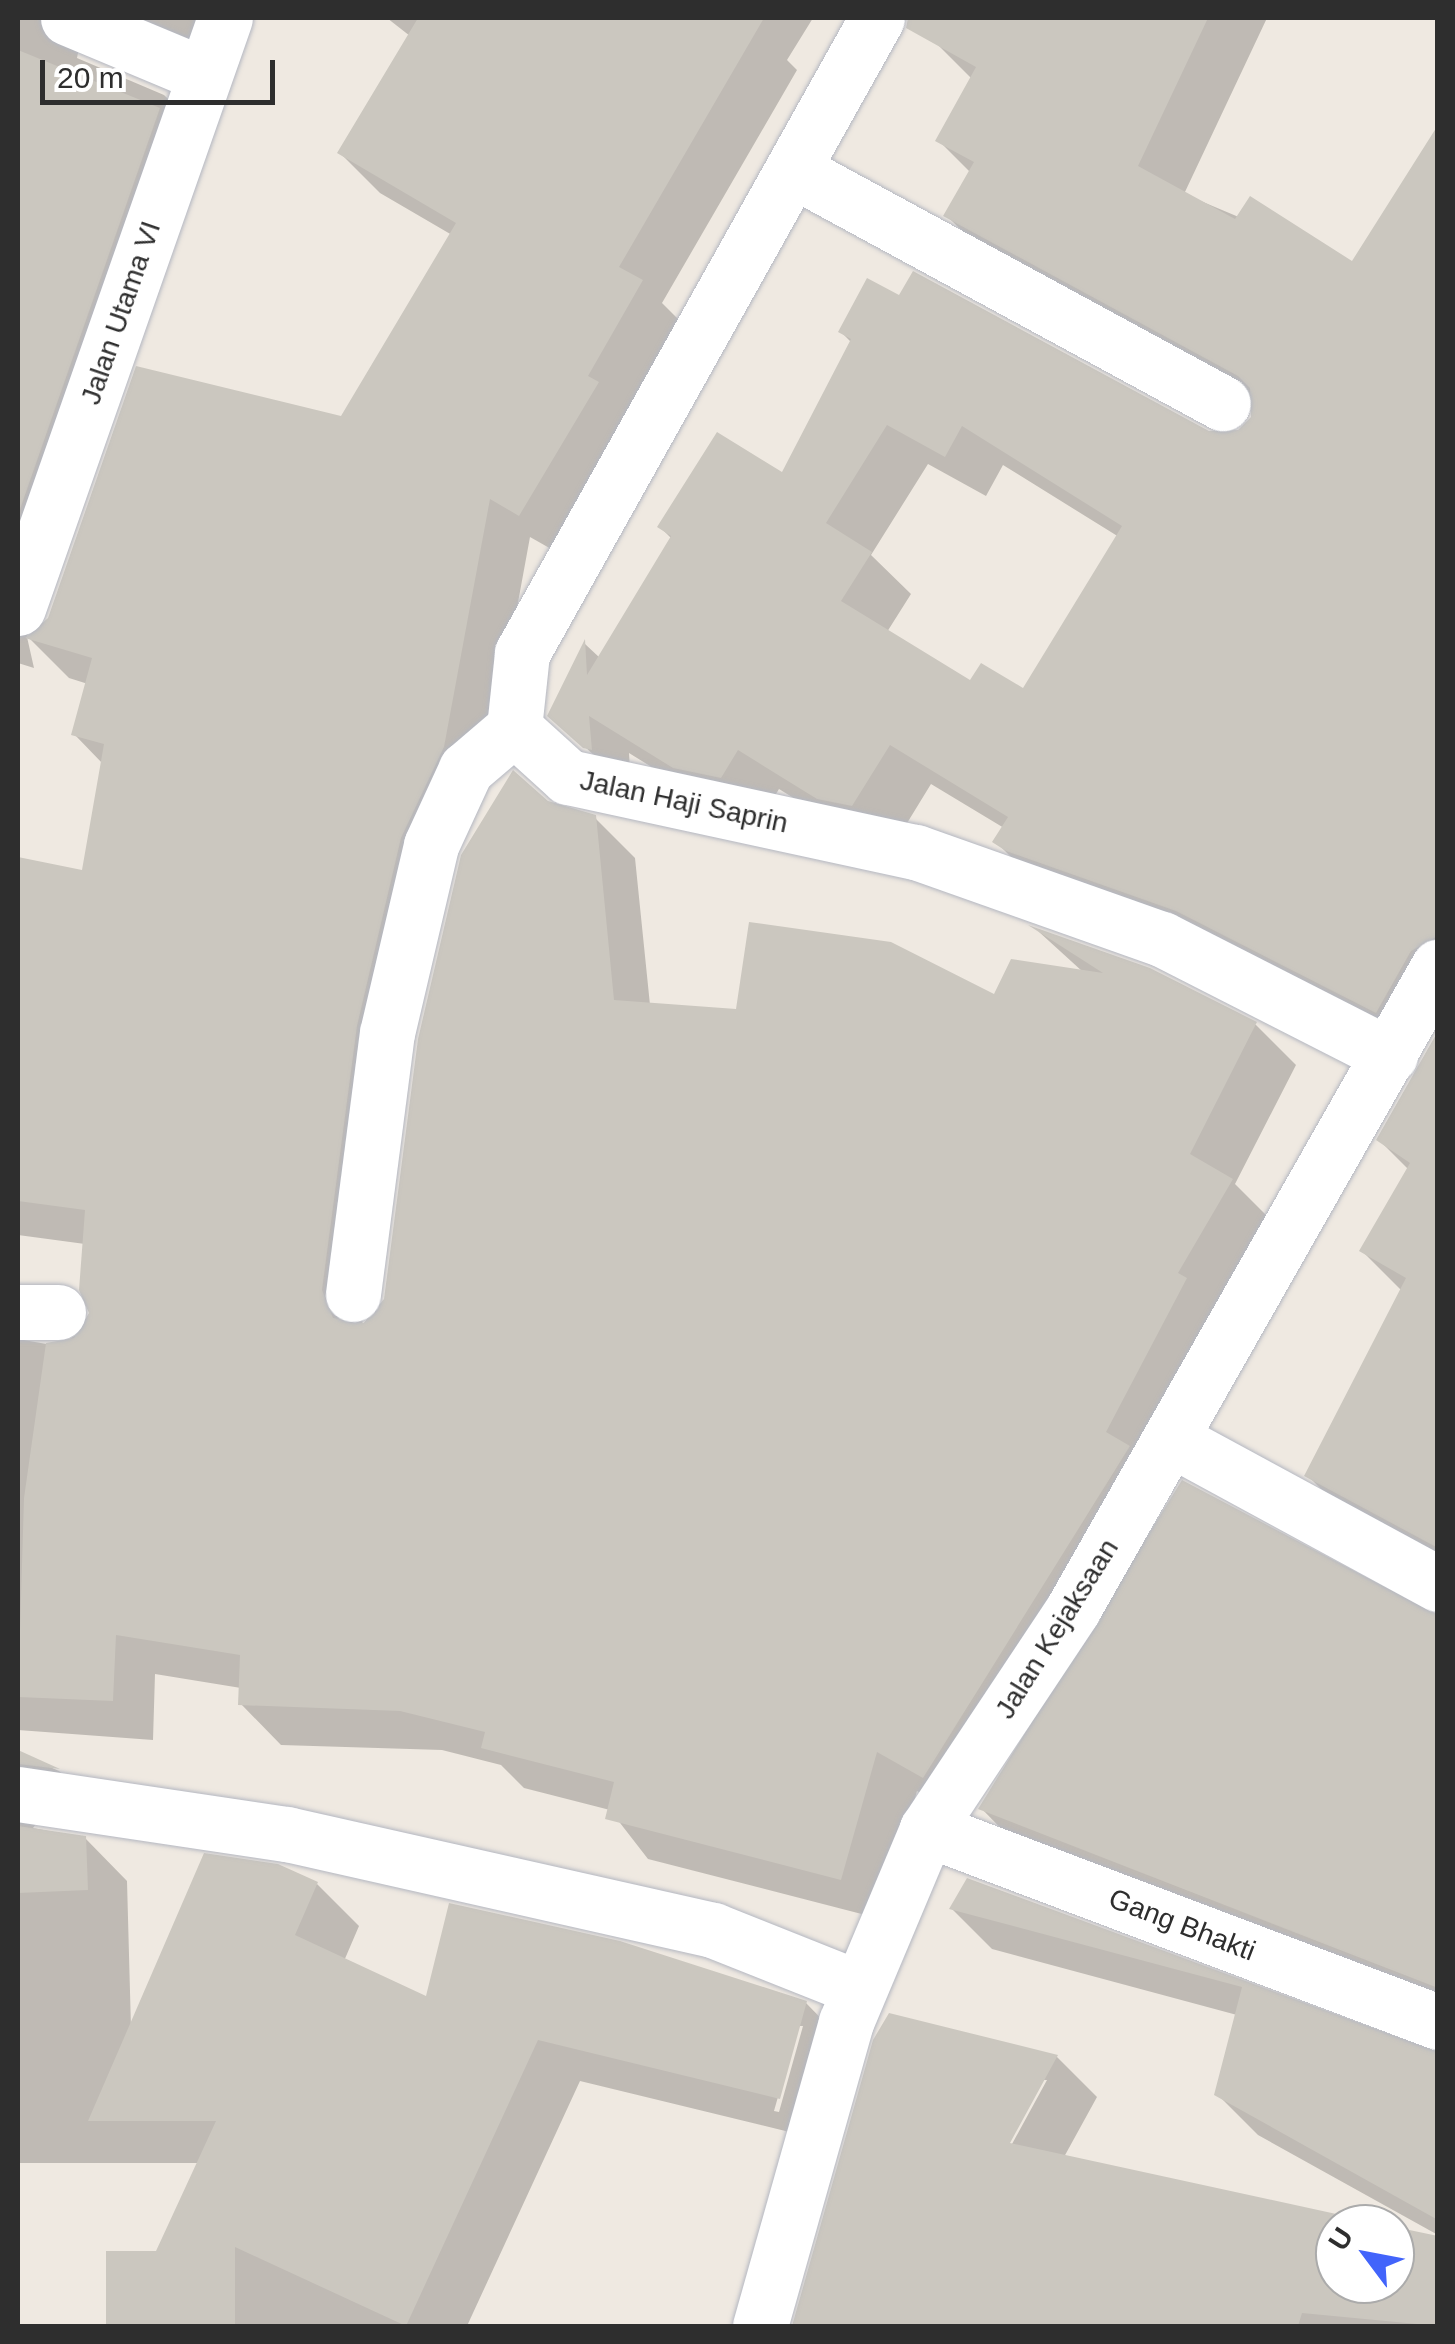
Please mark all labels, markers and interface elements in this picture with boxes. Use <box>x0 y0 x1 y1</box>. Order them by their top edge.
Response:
scale bar <box>45 40 280 102</box>
text: 20 m <box>57 61 124 94</box>
street label: Jalan Utama VI <box>74 217 168 409</box>
street label: Jalan Haji Saprin <box>577 764 791 840</box>
street label: Jalan Kejaksaan <box>988 1533 1126 1725</box>
street label: Gang Bhakti <box>1104 1882 1260 1968</box>
north arrow <box>1315 2204 1415 2304</box>
text: U <box>1322 2222 1359 2256</box>

